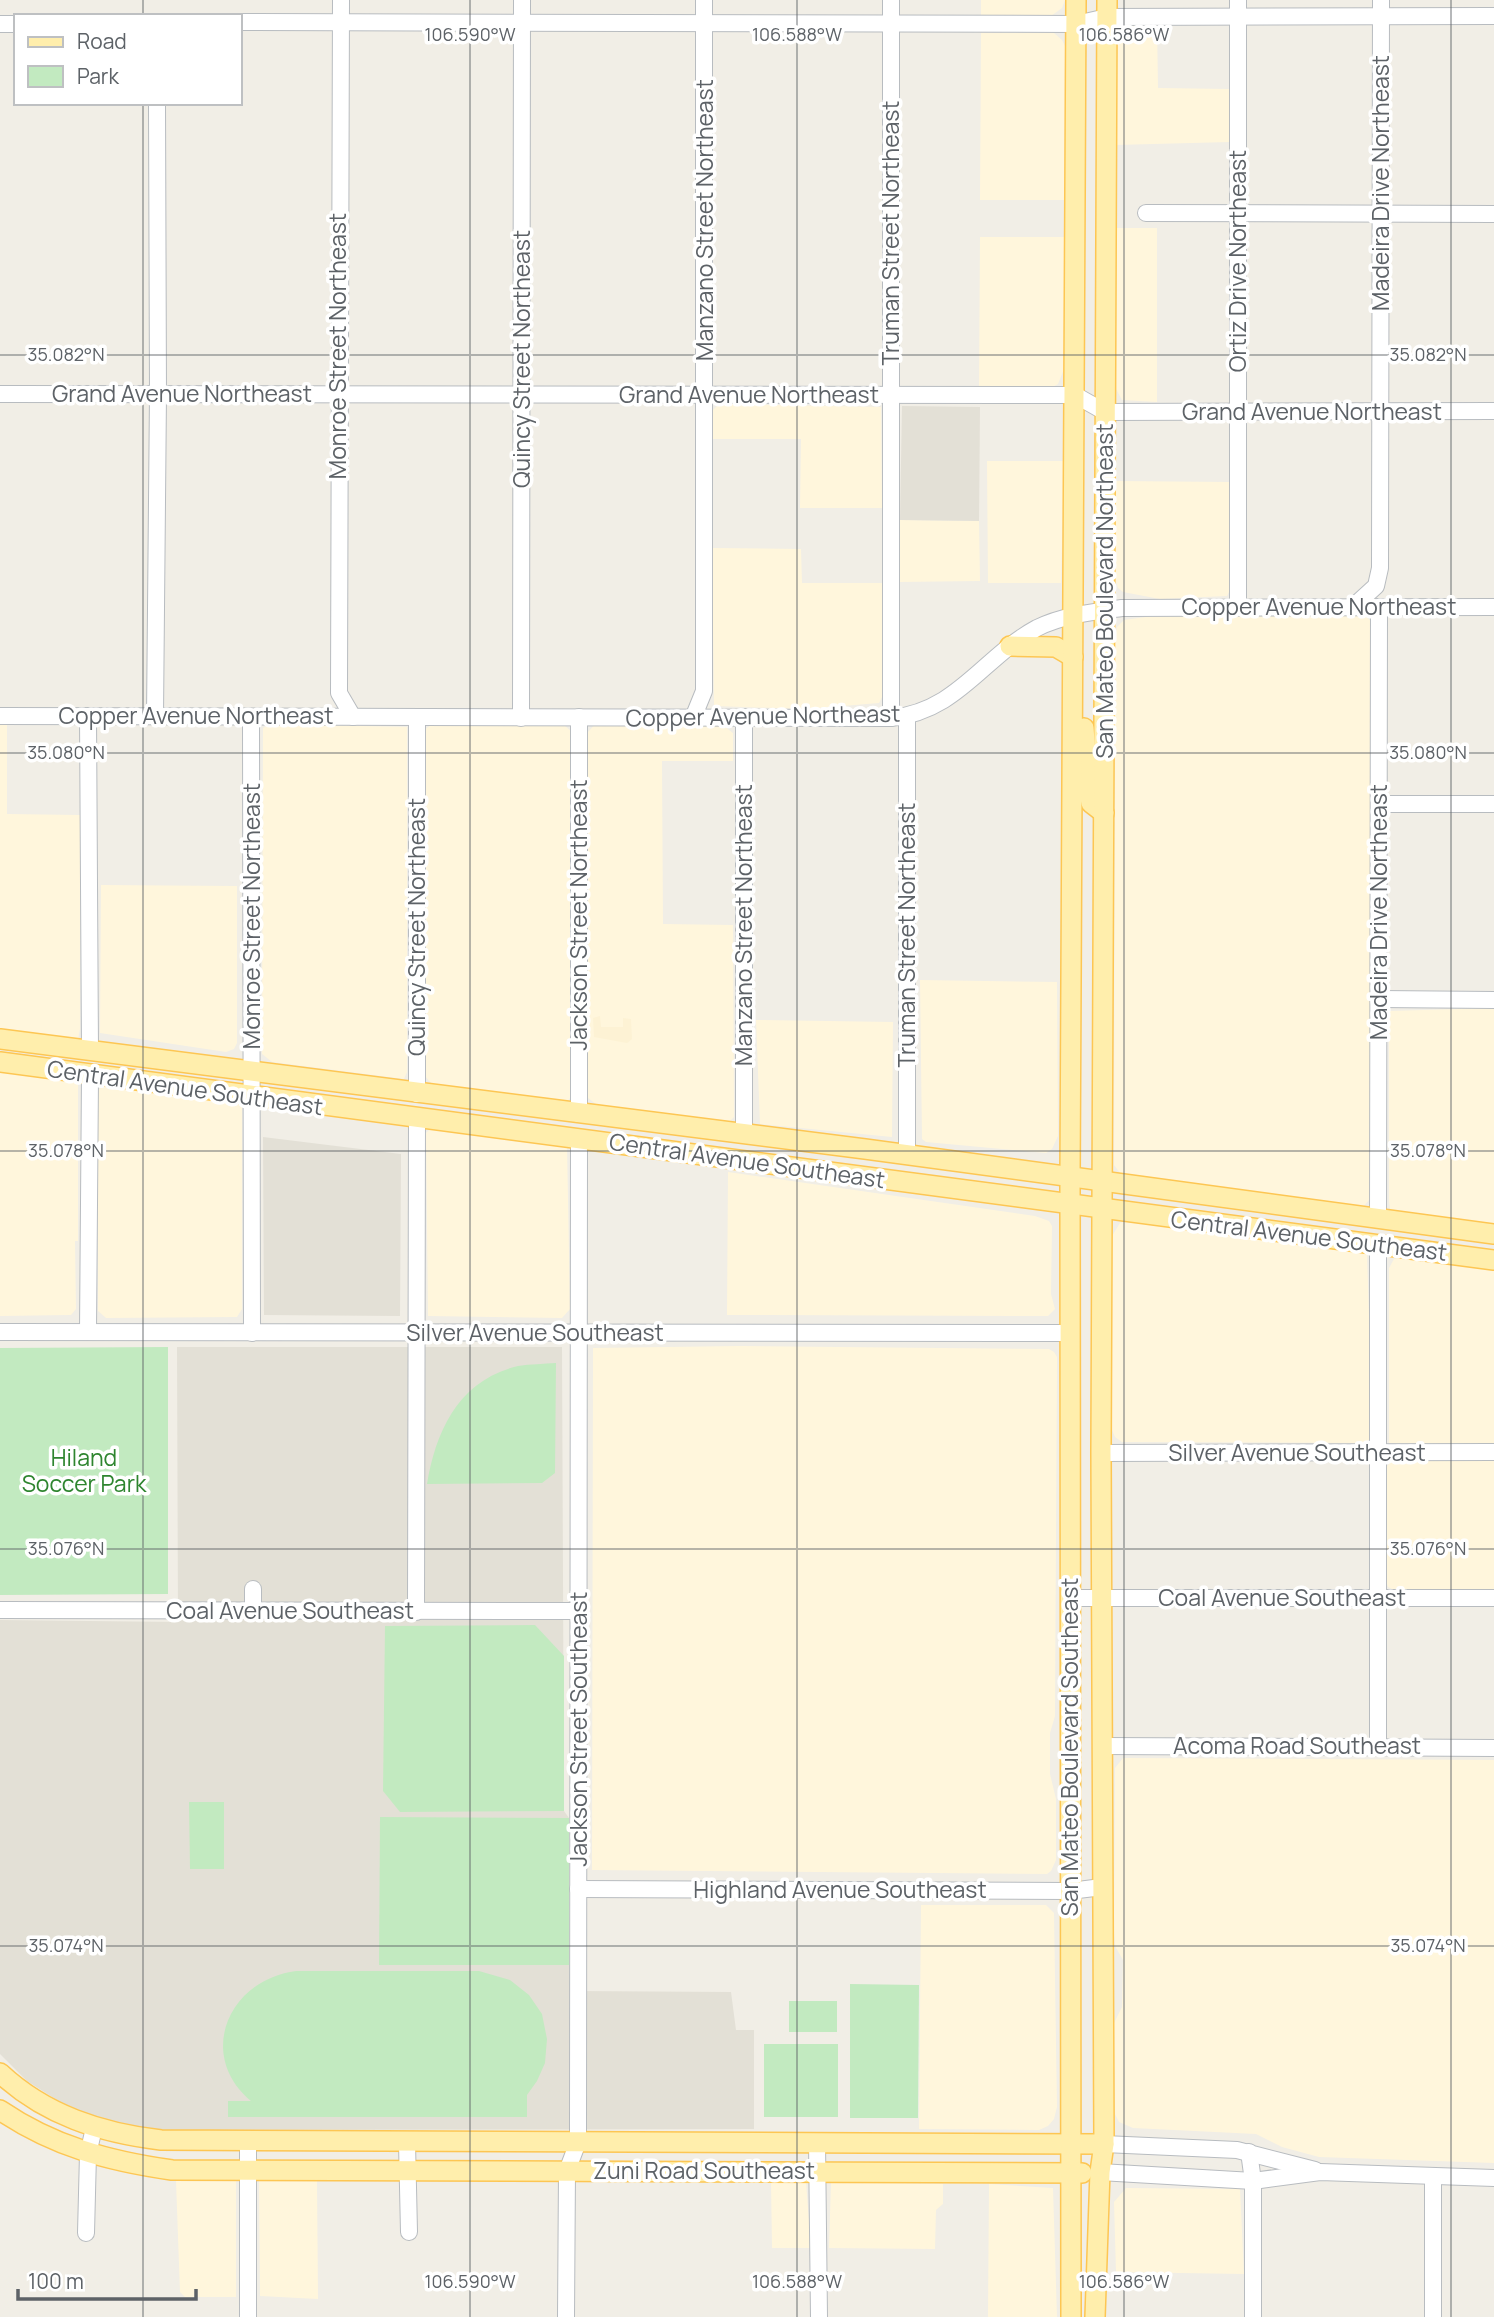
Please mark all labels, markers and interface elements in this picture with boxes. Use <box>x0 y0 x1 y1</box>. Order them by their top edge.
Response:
legend <box>14 14 242 105</box>
text: 106.590°W <box>424 22 516 46</box>
text: 106.588°W <box>752 22 842 46</box>
text: 106.586°W <box>1079 22 1170 46</box>
text: Road <box>77 27 127 55</box>
street label: Madeira Drive Northeast <box>1364 55 1396 311</box>
text: Park <box>77 62 119 90</box>
street label: Manzano Street Northeast <box>688 79 720 361</box>
street label: Truman Street Northeast <box>874 100 906 366</box>
street label: Ortiz Drive Northeast <box>1221 150 1253 372</box>
street label: Monroe Street Northeast <box>321 213 353 479</box>
street label: Quincy Street Northeast <box>505 230 537 488</box>
text: 35.082°N <box>27 342 105 366</box>
text: 35.082°N <box>1389 342 1467 366</box>
street label: Grand Avenue Northeast <box>52 377 312 409</box>
street label: Grand Avenue Northeast <box>619 378 879 410</box>
street label: Grand Avenue Northeast <box>1182 395 1442 427</box>
street label: San Mateo Boulevard Northeast <box>1088 423 1120 759</box>
street label: Copper Avenue Northeast <box>1182 590 1456 622</box>
street label: Copper Avenue Northeast <box>625 697 901 733</box>
street label: Copper Avenue Northeast <box>59 699 333 731</box>
text: 35.080°N <box>27 740 105 764</box>
text: 35.080°N <box>1389 740 1467 764</box>
street label: Jackson Street Northeast <box>562 779 594 1051</box>
street label: Monroe Street Northeast <box>235 783 267 1049</box>
street label: Manzano Street Northeast <box>727 784 759 1066</box>
street label: Madeira Drive Northeast <box>1362 784 1394 1040</box>
street label: Quincy Street Northeast <box>400 798 432 1056</box>
street label: Truman Street Northeast <box>890 802 922 1068</box>
street label: Central Avenue Southeast <box>45 1052 325 1122</box>
street label: Central Avenue Southeast <box>607 1125 887 1195</box>
text: 35.078°N <box>28 1138 104 1162</box>
text: 35.078°N <box>1390 1138 1466 1162</box>
street label: Central Avenue Southeast <box>1169 1202 1449 1268</box>
street label: Silver Avenue Southeast <box>406 1316 664 1348</box>
street label: Silver Avenue Southeast <box>1168 1436 1426 1468</box>
park label: Hiland Soccer Park <box>22 1441 147 1499</box>
text: 35.076°N <box>28 1536 104 1560</box>
text: 35.076°N <box>1390 1536 1466 1560</box>
street label: San Mateo Boulevard Southeast <box>1053 1577 1085 1917</box>
street label: Coal Avenue Southeast <box>1158 1581 1406 1613</box>
street label: Jackson Street Southeast <box>562 1591 594 1867</box>
street label: Coal Avenue Southeast <box>166 1594 414 1626</box>
street label: Acoma Road Southeast <box>1173 1729 1421 1761</box>
street label: Highland Avenue Southeast <box>693 1873 987 1905</box>
text: 35.074°N <box>28 1933 104 1957</box>
text: 35.074°N <box>1390 1933 1466 1957</box>
street label: Zuni Road Southeast <box>593 2154 815 2186</box>
scale bar <box>18 2258 196 2302</box>
text: 100 m <box>28 2267 84 2295</box>
text: 106.590°W <box>424 2269 516 2293</box>
text: 106.588°W <box>752 2269 842 2293</box>
text: 106.586°W <box>1079 2269 1170 2293</box>

